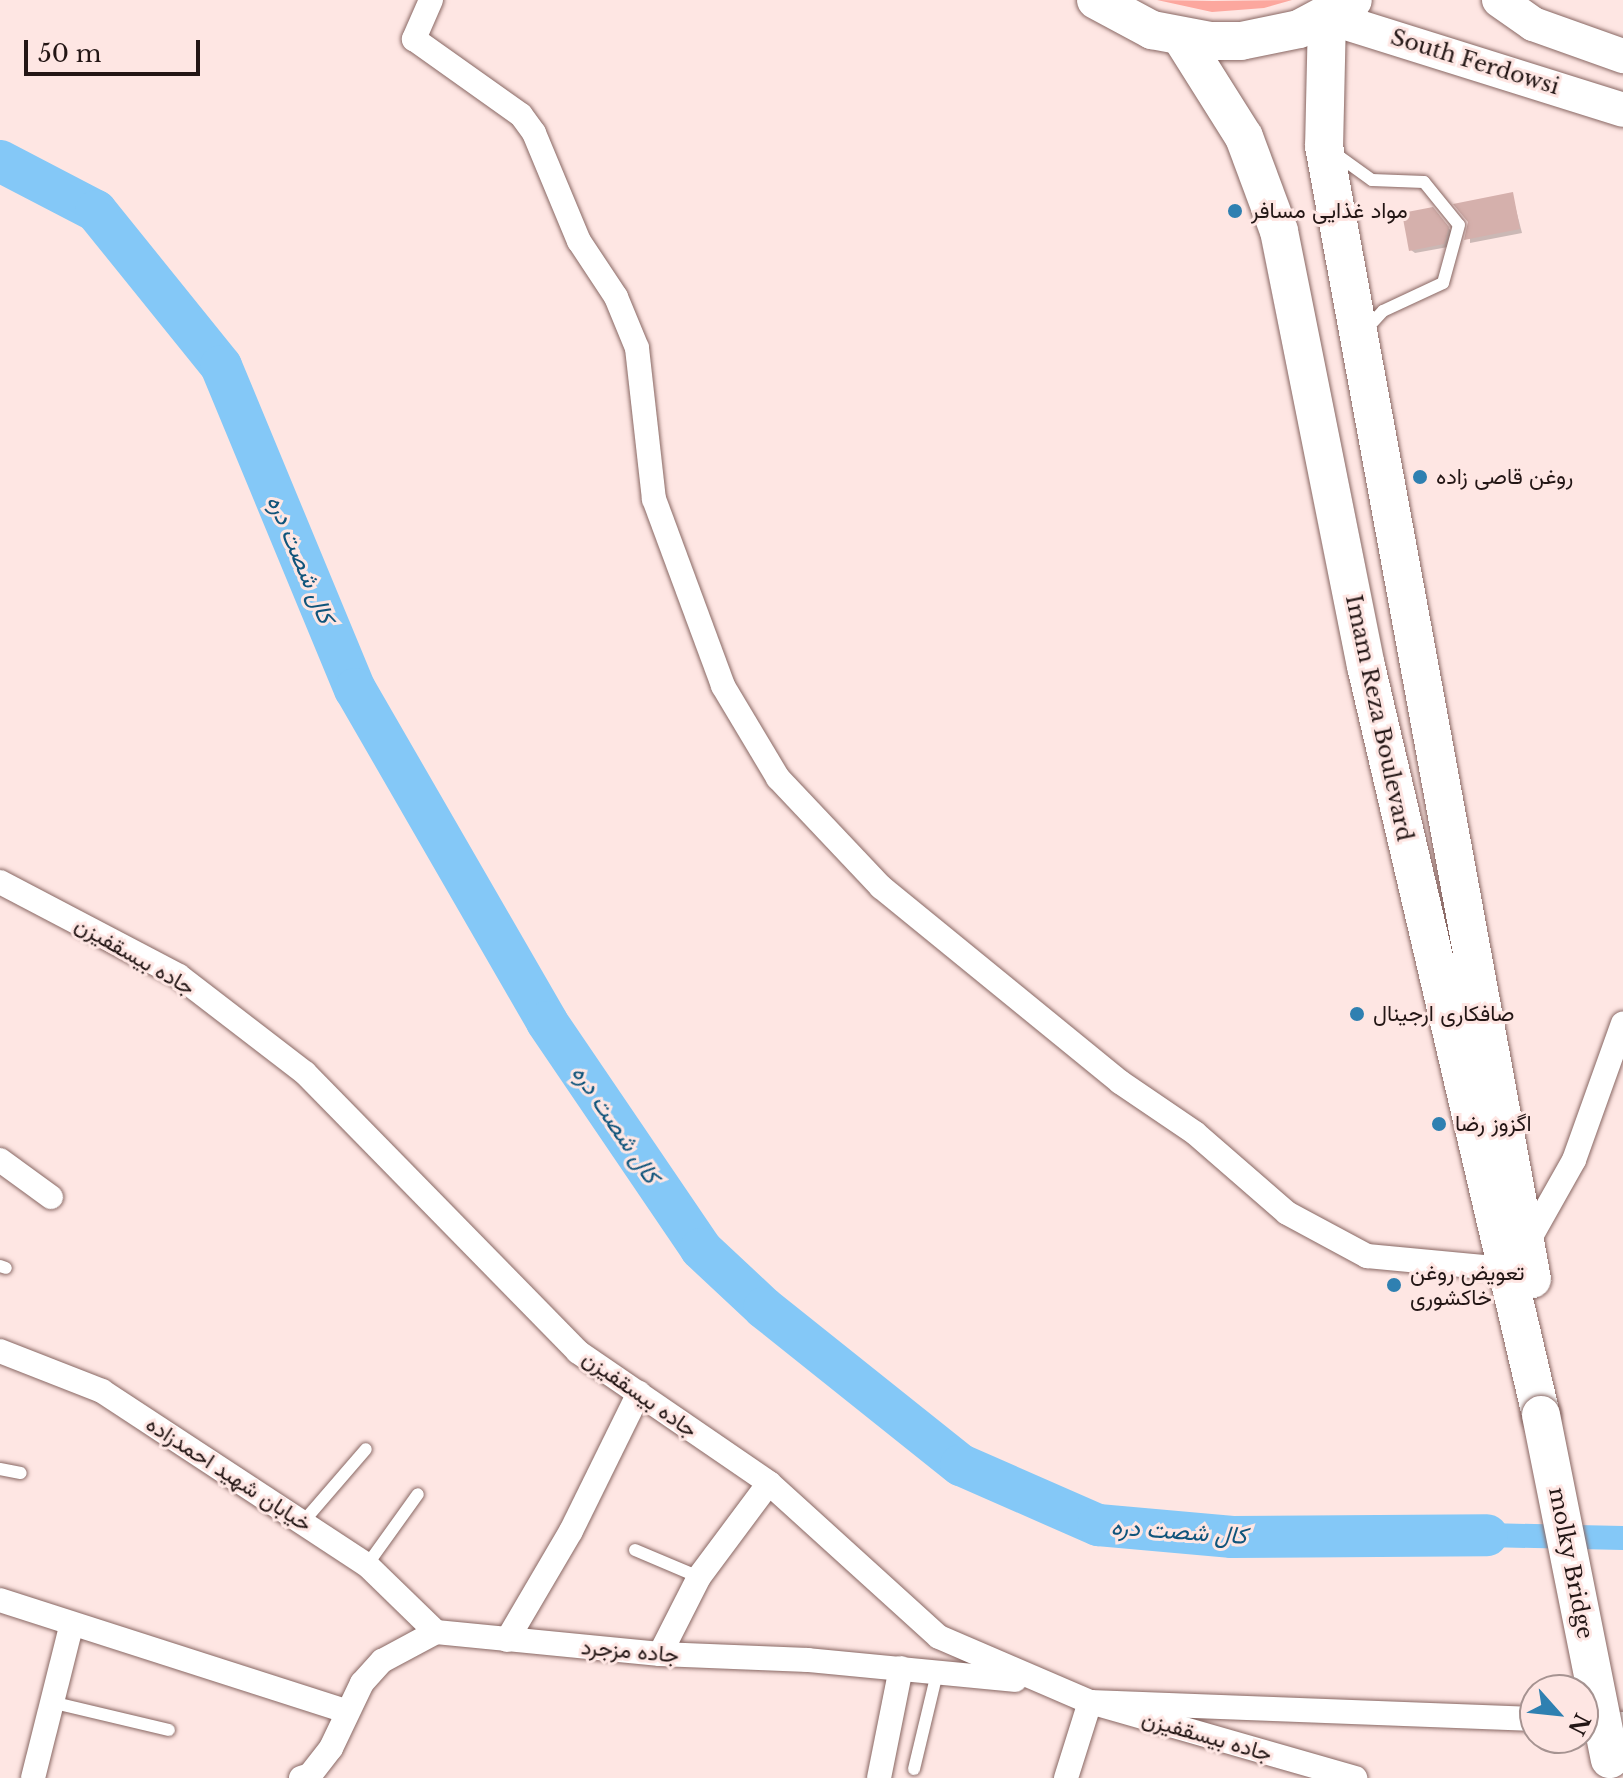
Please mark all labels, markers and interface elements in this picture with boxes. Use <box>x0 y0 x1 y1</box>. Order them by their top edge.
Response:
scale bar <box>28 24 204 74</box>
street label: South Ferdowsi <box>1388 24 1562 100</box>
text: 50 m <box>38 39 101 68</box>
place label: مواد غذایی مسافر <box>1251 198 1408 224</box>
marker: مواد غذایی مسافر <box>1226 202 1244 220</box>
place label: روغن قاصی زاده <box>1436 464 1573 490</box>
marker: روغن قاصی زاده <box>1411 468 1429 486</box>
water label: کال شصت دره <box>261 491 341 627</box>
street label: Imam Reza Boulevard <box>1340 592 1418 844</box>
street label: جاده بیسقفیزن <box>70 911 200 1001</box>
place label: صافکاری ارجینال <box>1373 1001 1514 1027</box>
marker: صافکاری ارجینال <box>1348 1005 1366 1023</box>
water label: کال شصت دره <box>566 1059 666 1189</box>
place label: اگزوز رضا <box>1455 1111 1532 1137</box>
marker: اگزوز رضا <box>1430 1115 1448 1133</box>
place label: تعویض روغن خاکشوری <box>1410 1259 1525 1310</box>
marker: تعویض روغن خاکشوری <box>1385 1276 1403 1294</box>
street label: جاده بیسقفیزن <box>578 1345 702 1443</box>
street label: خیابان شهید احمدزاده <box>141 1411 317 1537</box>
street label: molky Bridge <box>1543 1485 1599 1641</box>
water label: کال شصت دره <box>1110 1512 1248 1550</box>
street label: جاده مزجرد <box>580 1634 680 1668</box>
north arrow <box>1519 1674 1599 1754</box>
street label: جاده بیسقفیزن <box>1139 1705 1275 1767</box>
text: N <box>1562 1709 1596 1740</box>

